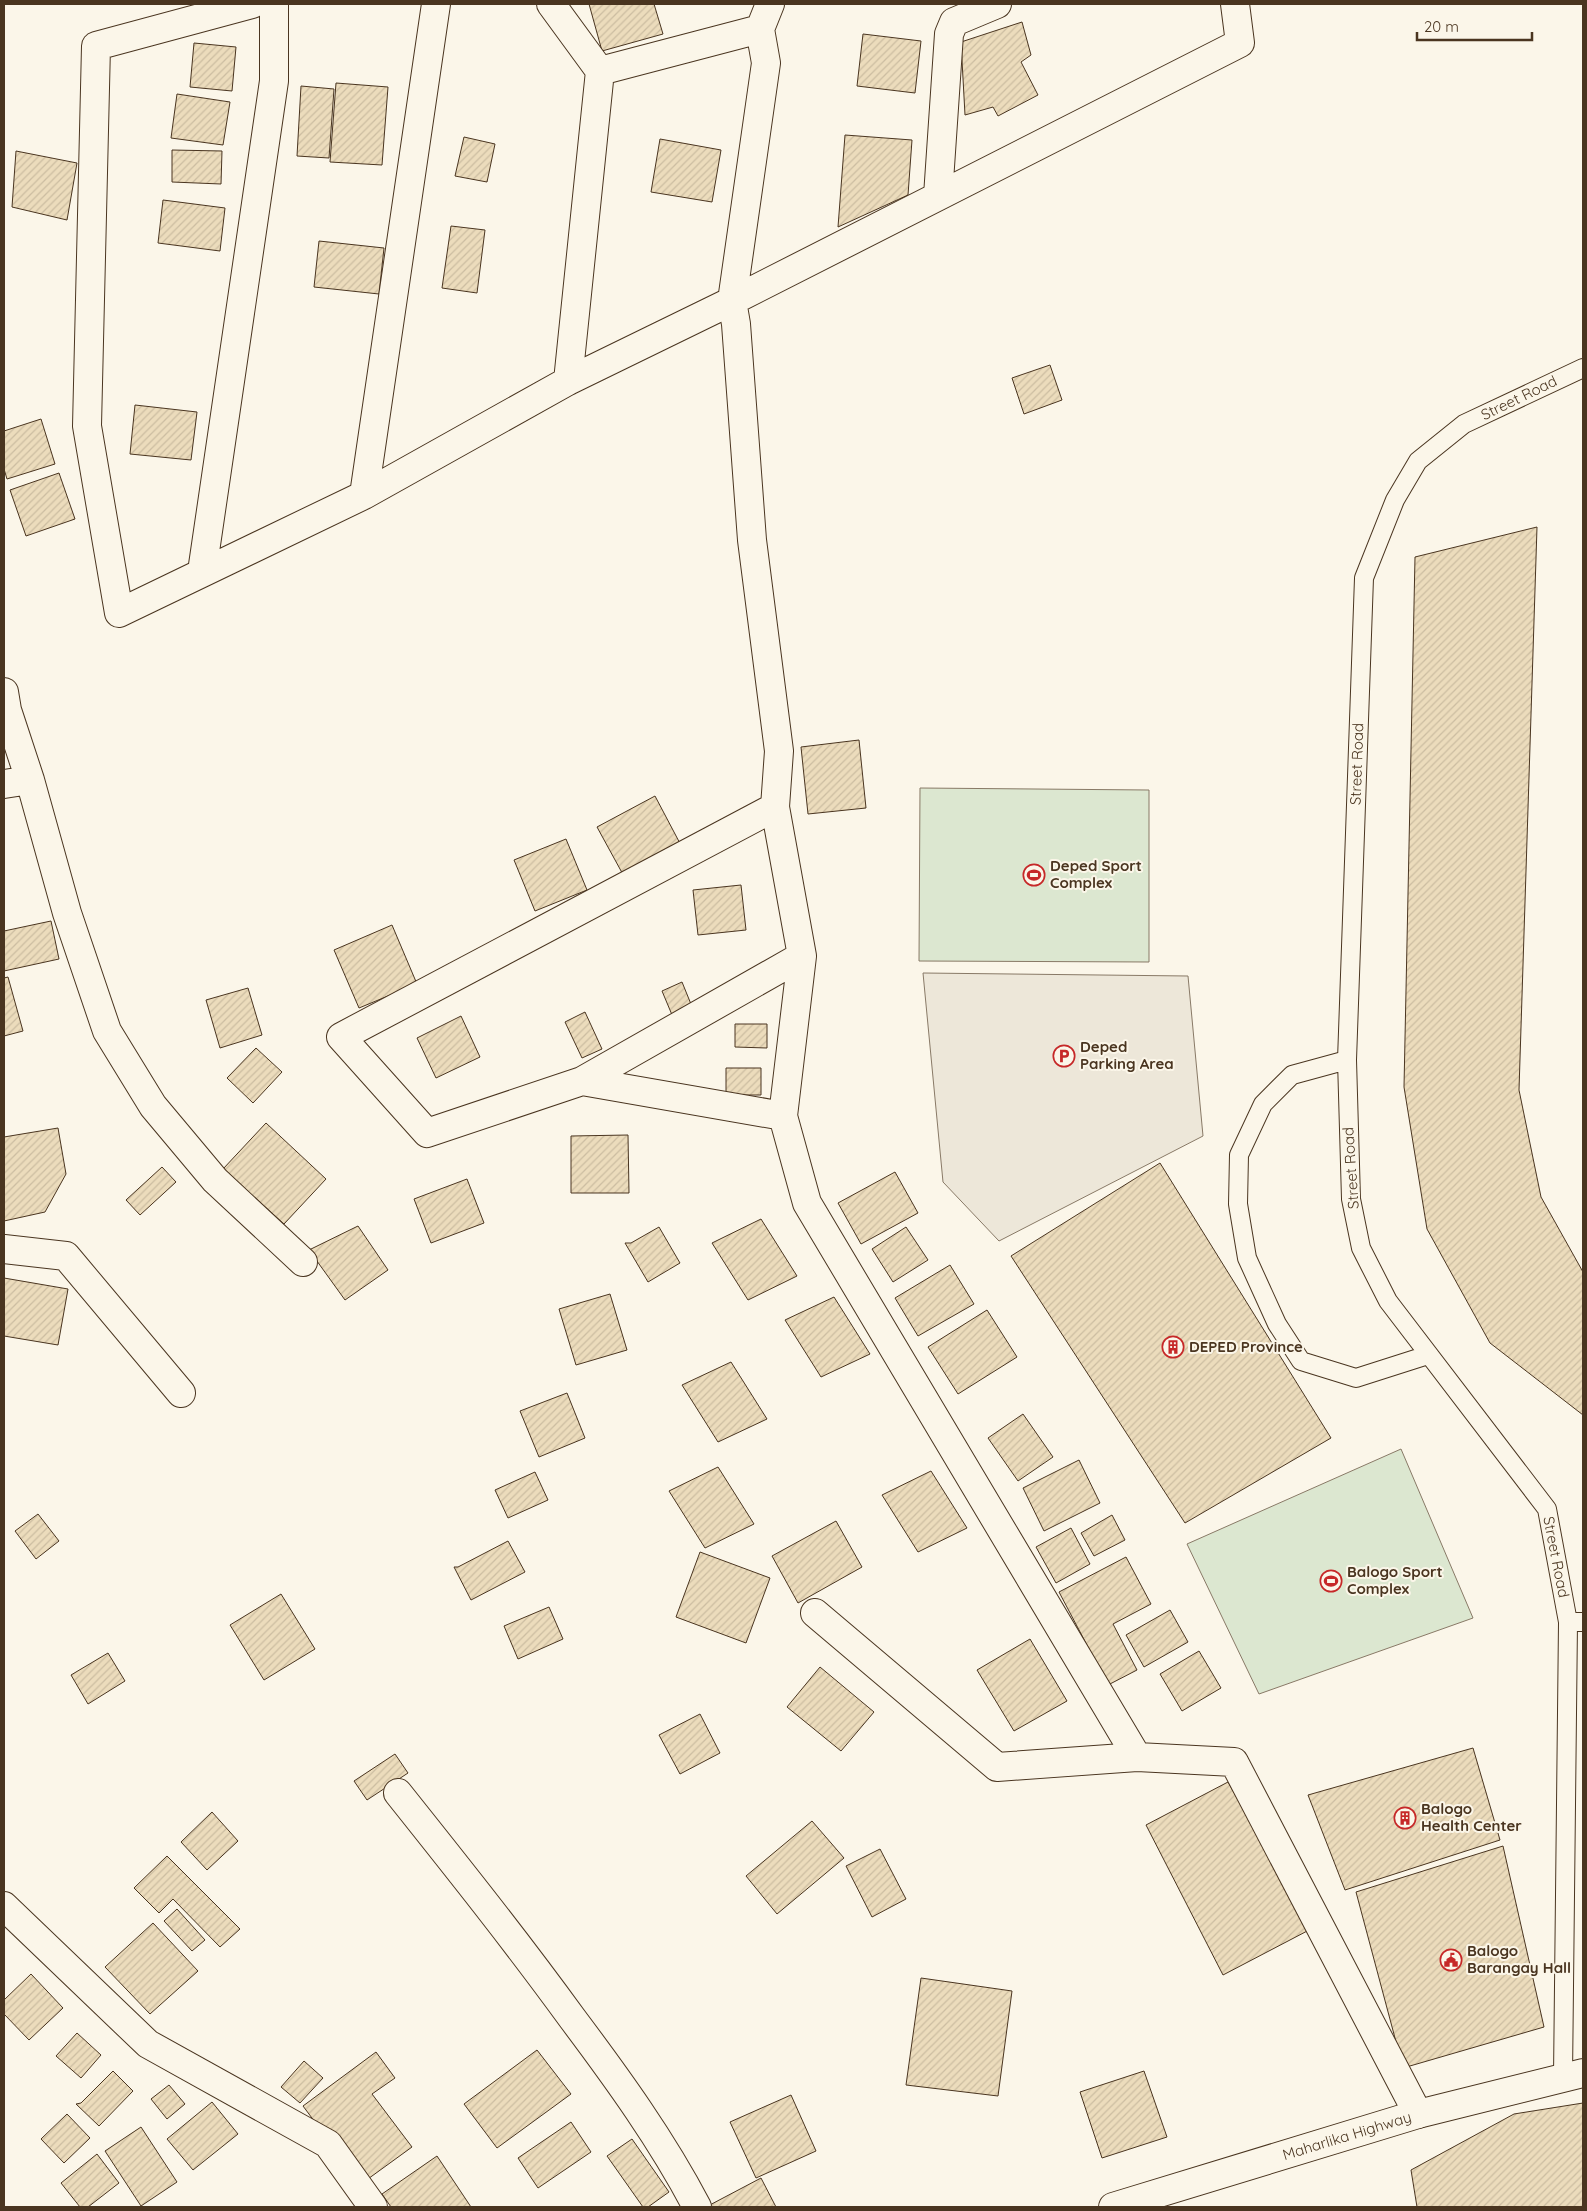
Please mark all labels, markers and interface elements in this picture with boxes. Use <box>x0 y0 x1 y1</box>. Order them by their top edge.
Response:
scale bar <box>1417 10 1532 42</box>
text: 20 m <box>1424 17 1459 36</box>
street label: Street Road <box>1478 371 1560 424</box>
street label: Street Road <box>1346 723 1367 805</box>
place label: Deped Sport Complex <box>1050 856 1142 892</box>
sports icon: Deped Sport Complex <box>1022 863 1046 887</box>
place label: Deped Parking Area <box>1080 1037 1174 1073</box>
parking icon: Deped Parking Area <box>1052 1044 1076 1068</box>
street label: Street Road <box>1338 1126 1363 1210</box>
building icon: DEPED Province <box>1161 1335 1185 1359</box>
place label: DEPED Province <box>1189 1337 1303 1356</box>
street label: Street Road <box>1539 1515 1574 1599</box>
place label: Balogo Sport Complex <box>1347 1562 1443 1598</box>
sports icon: Balogo Sport Complex <box>1319 1569 1343 1593</box>
place label: Balogo Health Center <box>1421 1799 1522 1835</box>
building icon: Balogo Health Center <box>1393 1806 1417 1830</box>
place label: Balogo Barangay Hall <box>1467 1941 1571 1977</box>
public building icon: Balogo Barangay Hall <box>1439 1948 1463 1972</box>
street label: Maharlika Highway <box>1280 2107 1413 2164</box>

